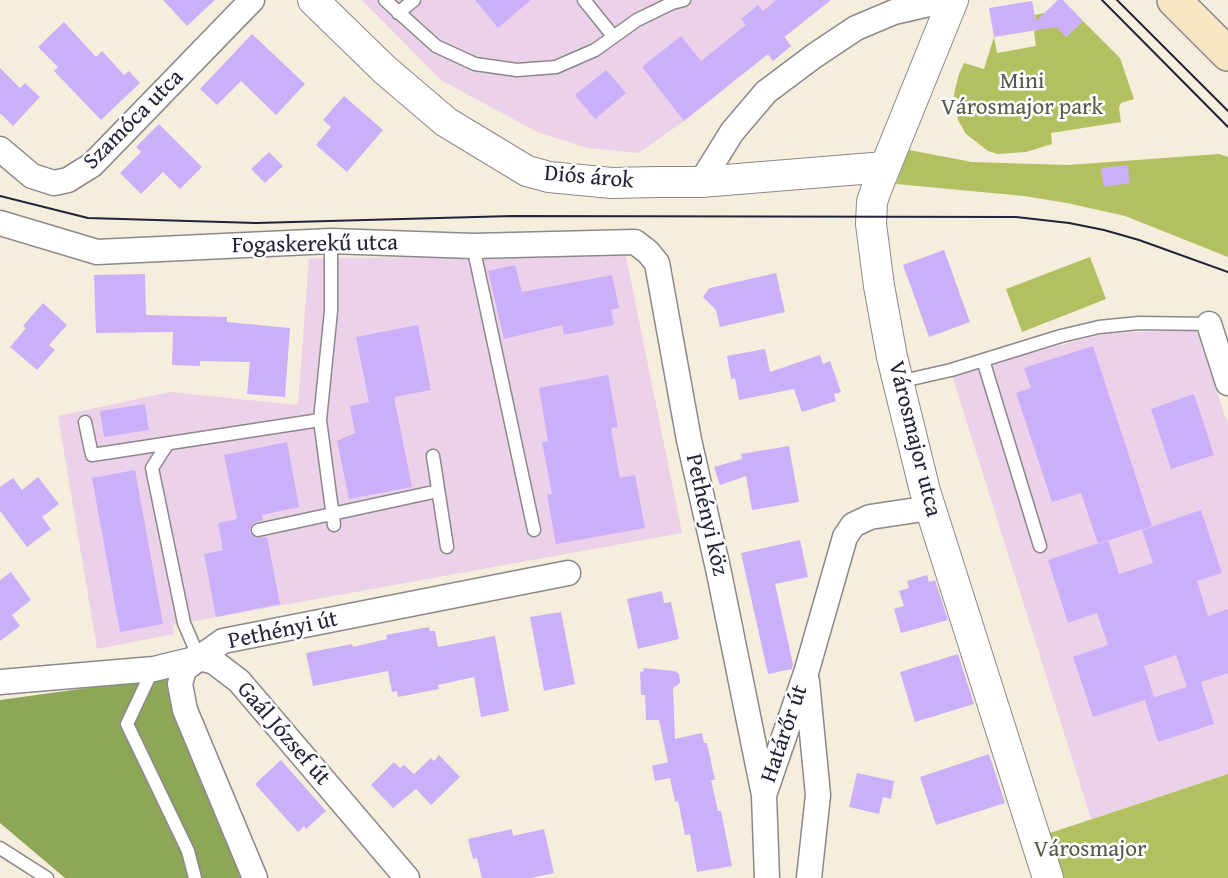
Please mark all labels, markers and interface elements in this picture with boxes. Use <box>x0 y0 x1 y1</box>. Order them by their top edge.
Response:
street label: Szamóca utca <box>78 64 190 176</box>
park label: Mini Városmajor park <box>941 68 1103 122</box>
street label: Diós árok <box>543 160 635 196</box>
street label: Fogaskerekű utca <box>232 230 398 260</box>
street label: Városmajor utca <box>881 358 947 520</box>
street label: Pethényi köz <box>679 451 733 579</box>
street label: Pethényi út <box>226 606 340 656</box>
street label: Gaál József út <box>230 676 336 792</box>
street label: Határőr út <box>755 682 815 786</box>
park label: Városmajor <box>1034 836 1146 864</box>

